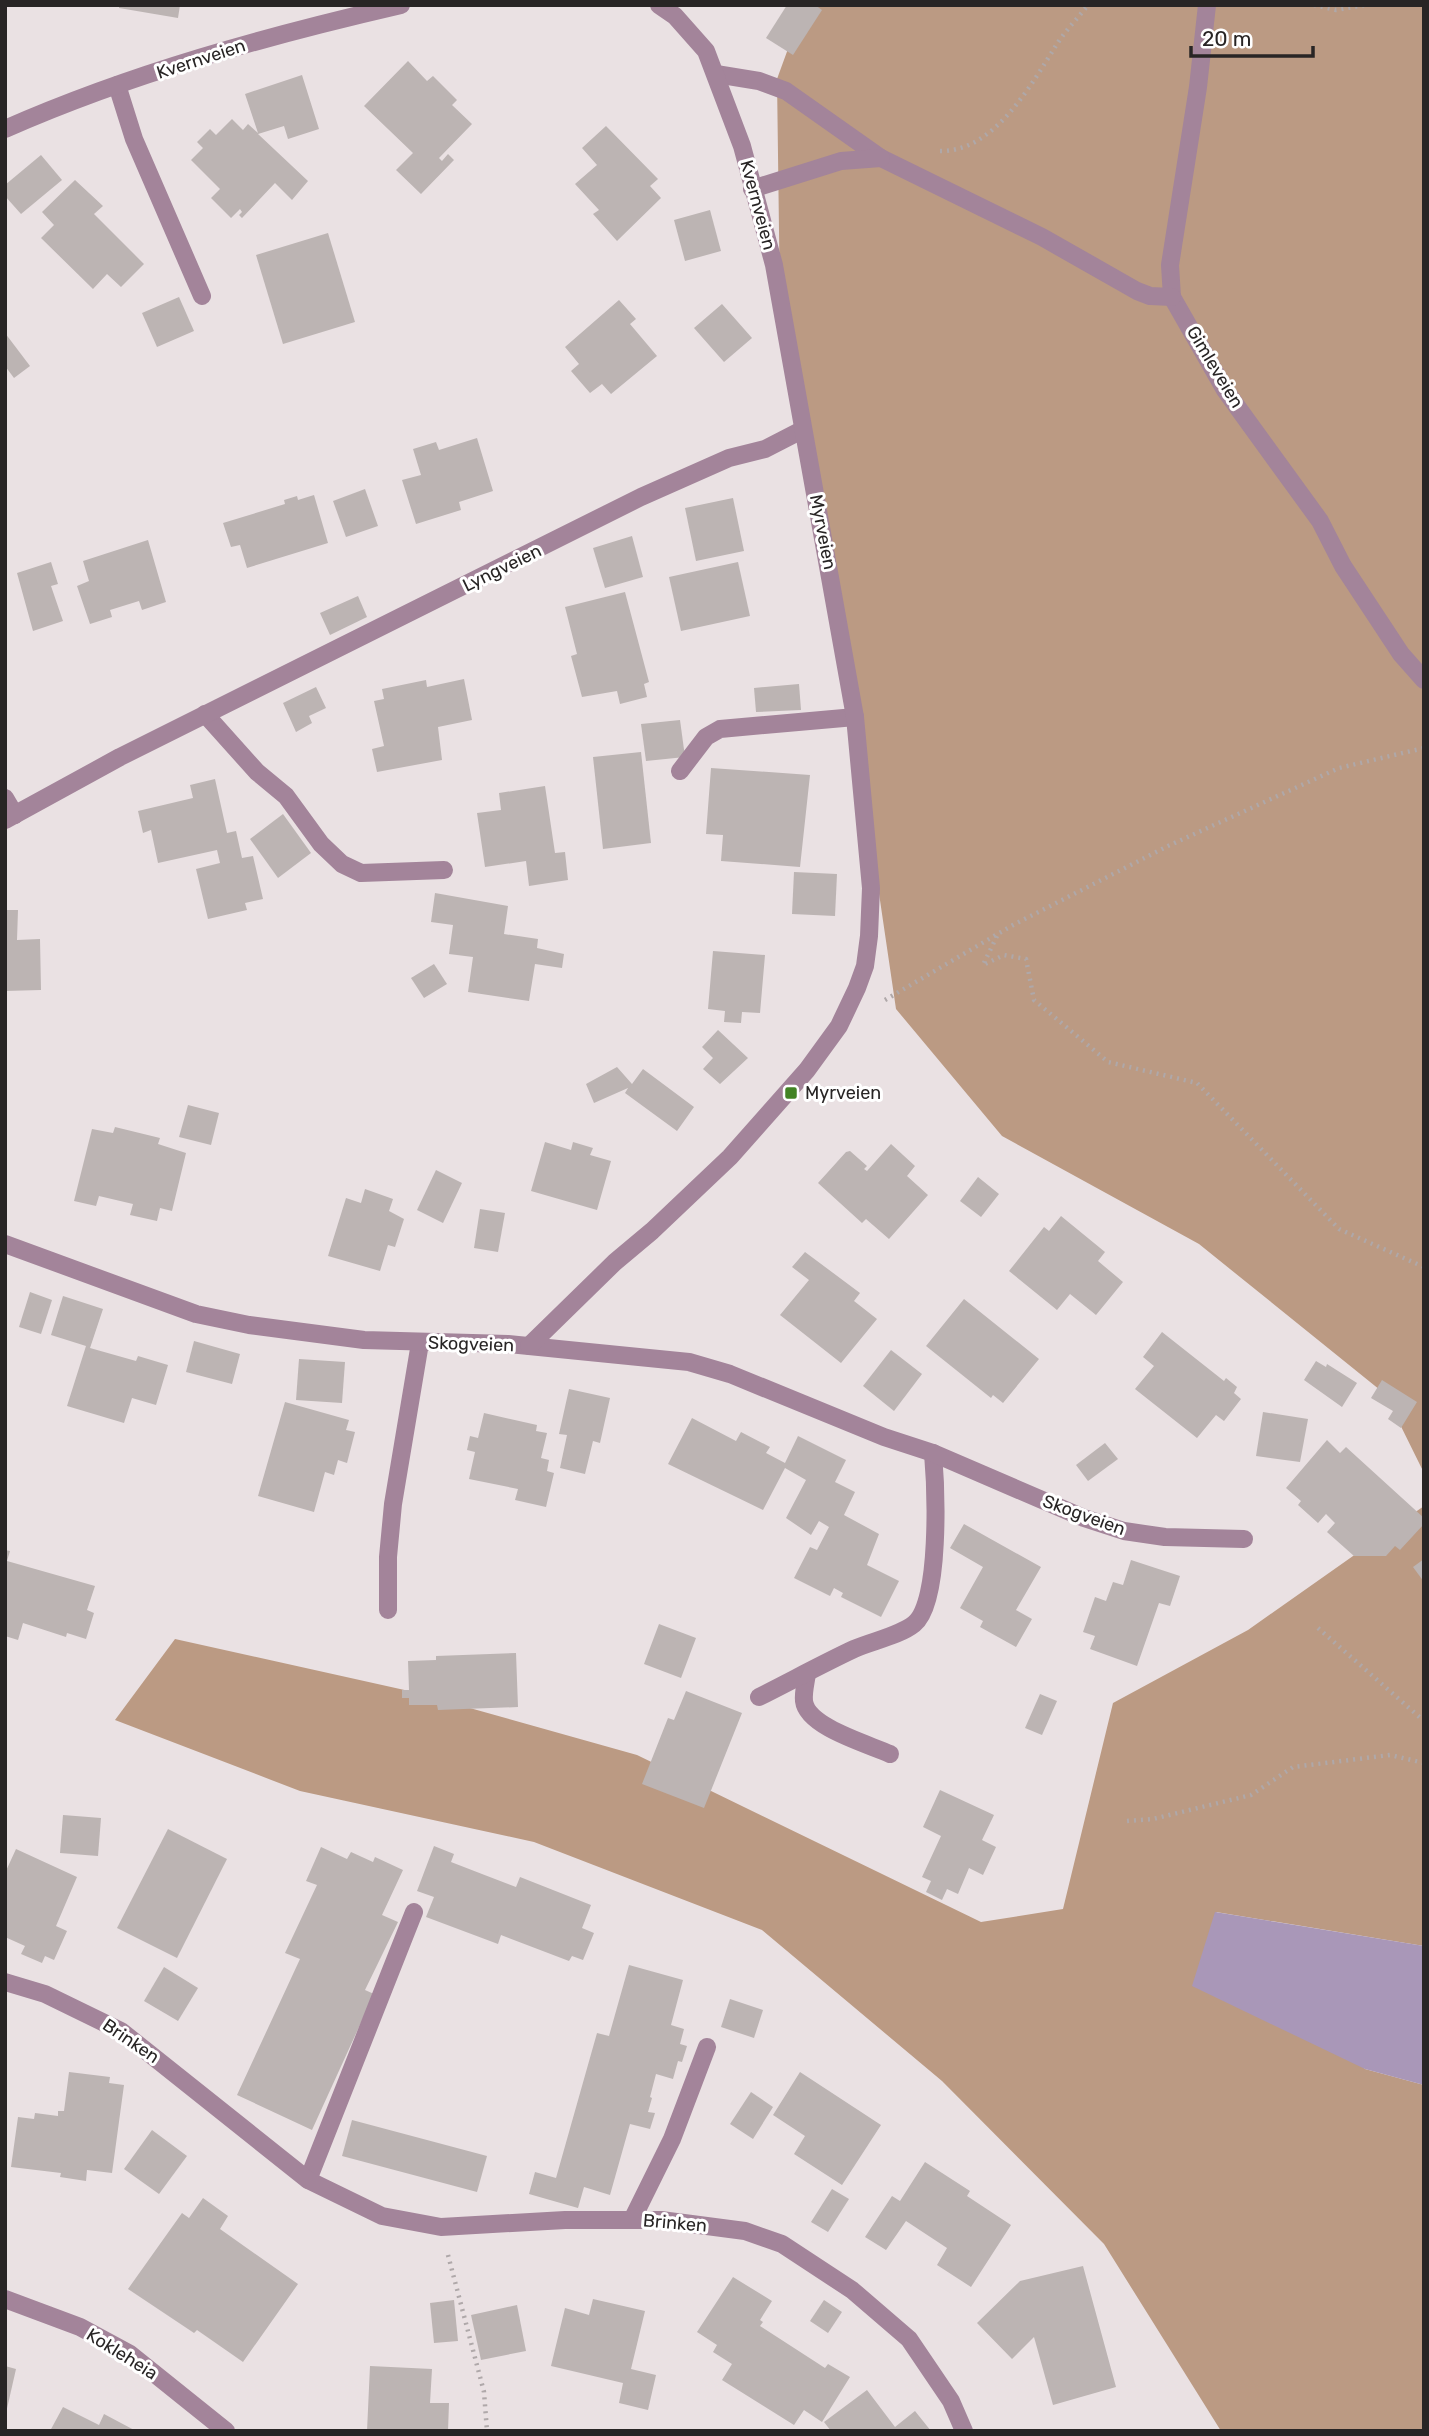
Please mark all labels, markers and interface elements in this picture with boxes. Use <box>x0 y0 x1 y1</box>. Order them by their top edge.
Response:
scale bar <box>1191 14 1314 58</box>
text: 20 m <box>1202 26 1251 51</box>
street label: Kvernveien <box>154 34 248 84</box>
street label: Kvernveien <box>735 158 781 252</box>
street label: Gimleveien <box>1182 322 1248 412</box>
street label: Myrveien <box>805 493 841 571</box>
street label: Lyngveien <box>459 539 545 597</box>
place label: Myrveien <box>805 1082 881 1104</box>
marker: Myrveien <box>783 1085 799 1101</box>
street label: Skogveien <box>428 1332 514 1356</box>
street label: Skogveien <box>1040 1490 1128 1540</box>
street label: Brinken <box>98 2014 164 2068</box>
street label: Brinken <box>642 2209 708 2237</box>
street label: Kokleheia <box>82 2324 162 2384</box>

